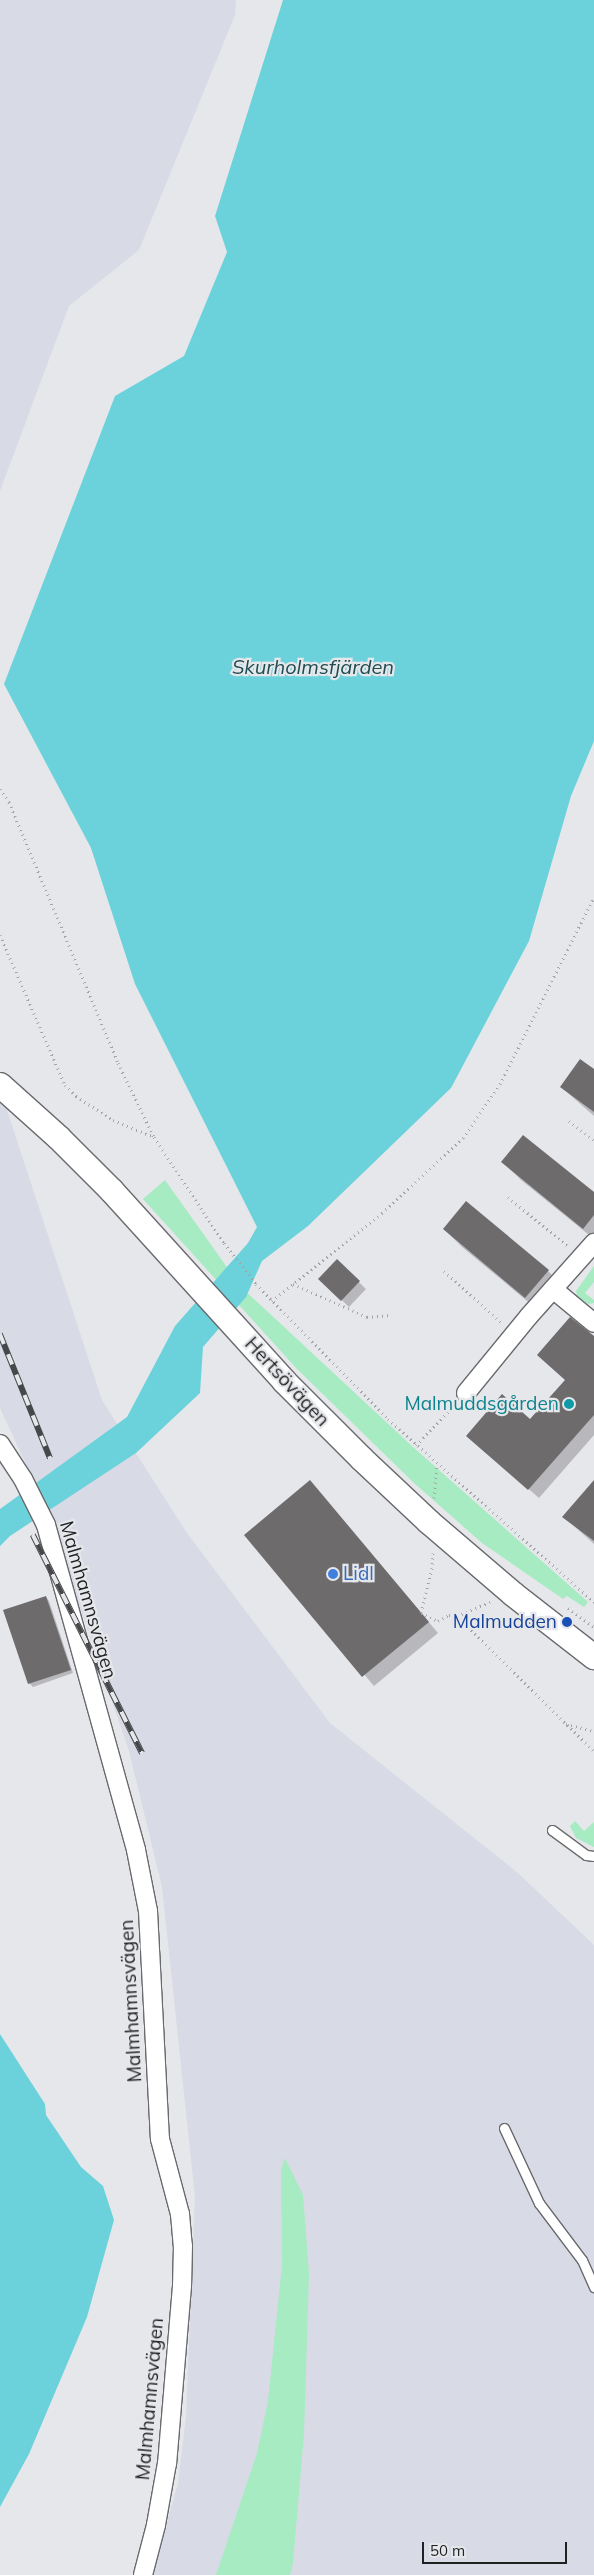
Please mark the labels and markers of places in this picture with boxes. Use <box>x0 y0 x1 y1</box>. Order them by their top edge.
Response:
place label: Malmuddsgården <box>404 1393 559 1415</box>
marker: Malmuddsgården <box>563 1398 575 1410</box>
place label: Lidl <box>343 1563 374 1585</box>
marker: Lidl <box>327 1568 339 1580</box>
place label: Malmudden <box>453 1611 557 1633</box>
marker: Malmudden <box>561 1616 573 1628</box>

